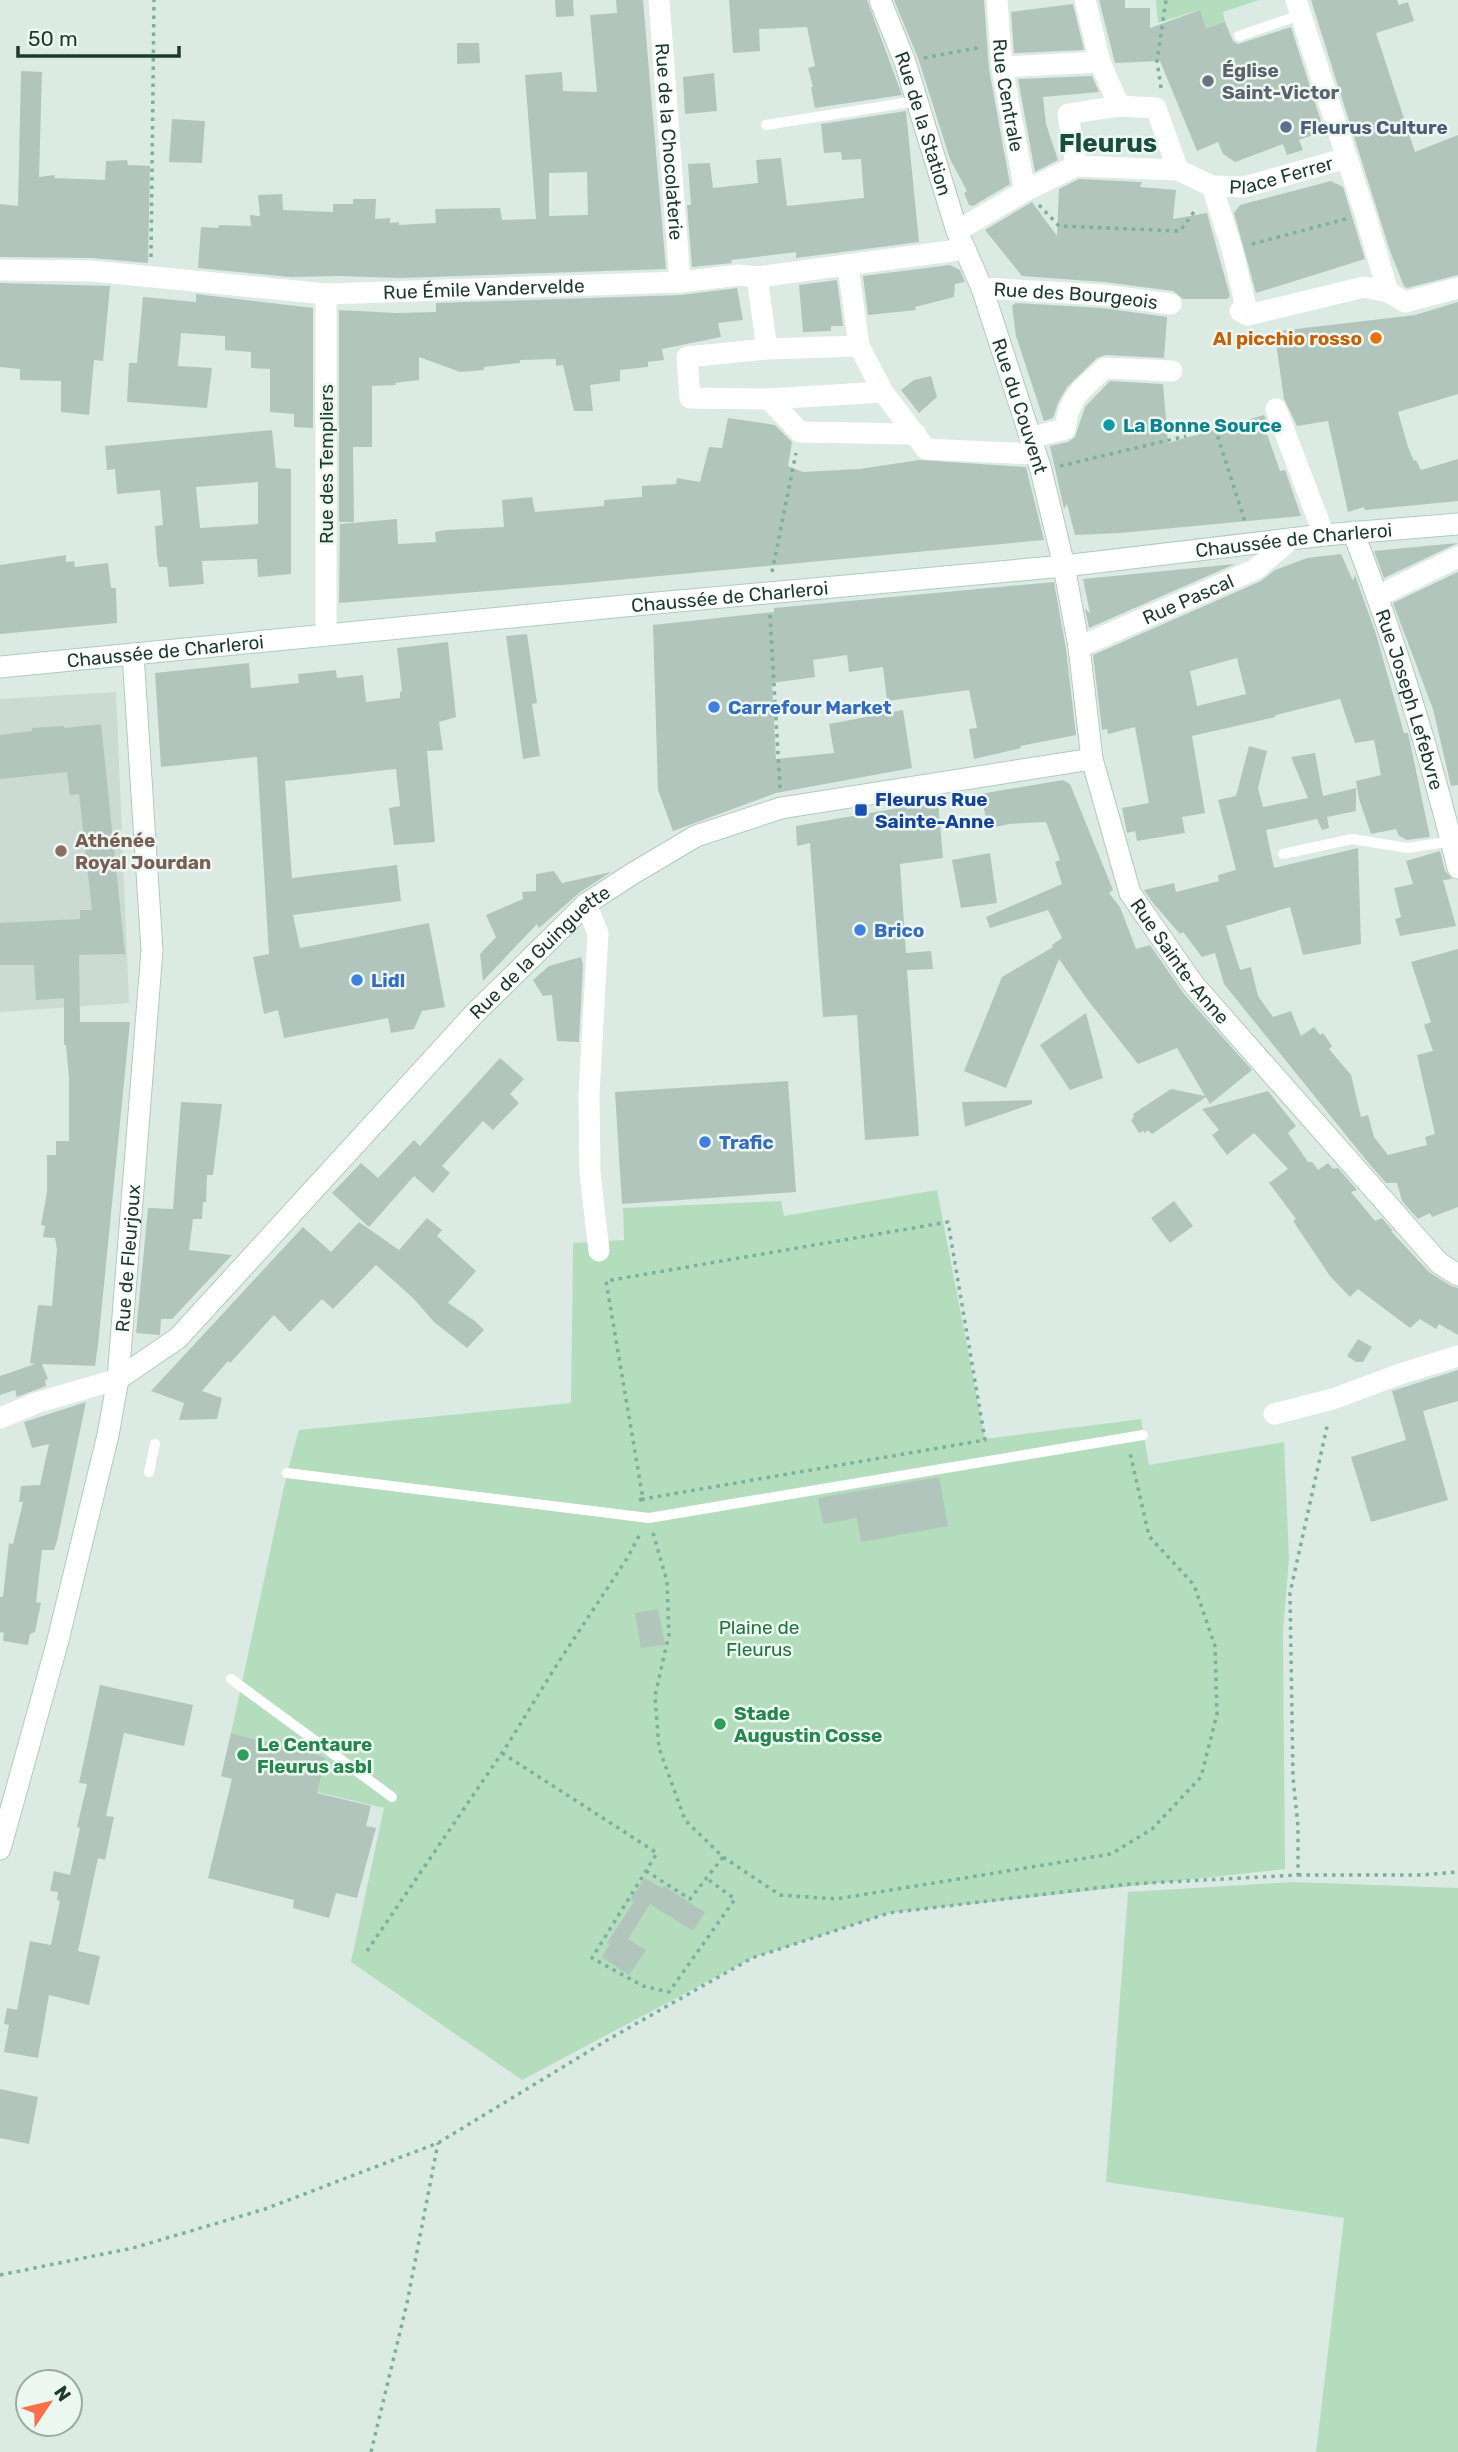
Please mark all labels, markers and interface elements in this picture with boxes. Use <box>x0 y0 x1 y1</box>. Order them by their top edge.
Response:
scale bar <box>18 14 178 58</box>
text: 50 m <box>28 26 78 51</box>
street label: Rue Centrale <box>988 38 1029 154</box>
street label: Rue de la Chocolaterie <box>651 42 688 241</box>
street label: Rue de la Station <box>890 48 957 198</box>
place label: Église Saint-Victor <box>1222 59 1340 104</box>
marker: Église Saint-Victor <box>1200 73 1216 89</box>
place label: Fleurus Culture <box>1300 116 1448 139</box>
marker: Fleurus Culture <box>1278 119 1294 135</box>
district label: Fleurus <box>1059 128 1157 159</box>
street label: Place Ferrer <box>1229 151 1336 199</box>
street label: Rue Émile Vandervelde <box>383 274 585 304</box>
street label: Rue des Bourgeois <box>993 277 1159 314</box>
place label: Al picchio rosso <box>1213 327 1362 350</box>
marker: Al picchio rosso <box>1368 330 1384 346</box>
street label: Rue du Couvent <box>988 335 1053 477</box>
street label: Rue des Templiers <box>315 384 338 544</box>
place label: La Bonne Source <box>1123 414 1282 437</box>
marker: La Bonne Source <box>1101 417 1117 433</box>
street label: Chaussée de Charleroi <box>1194 518 1393 562</box>
street label: Rue Pascal <box>1139 569 1237 629</box>
street label: Chaussée de Charleroi <box>630 576 829 617</box>
street label: Rue Joseph Lefebvre <box>1371 606 1449 792</box>
street label: Chaussée de Charleroi <box>66 630 265 672</box>
place label: Carrefour Market <box>728 696 892 719</box>
marker: Carrefour Market <box>706 699 722 715</box>
place label: Fleurus Rue Sainte-Anne <box>875 788 995 833</box>
marker: Fleurus Rue Sainte-Anne <box>853 802 869 818</box>
place label: Athénée Royal Jourdan <box>75 829 211 874</box>
marker: Athénée Royal Jourdan <box>53 843 69 859</box>
street label: Rue de la Guinguette <box>464 880 614 1024</box>
street label: Rue Sainte-Anne <box>1126 894 1234 1029</box>
place label: Brico <box>874 919 924 942</box>
marker: Brico <box>852 922 868 938</box>
place label: Lidl <box>371 969 405 992</box>
marker: Lidl <box>349 972 365 988</box>
place label: Trafic <box>719 1131 774 1154</box>
marker: Trafic <box>697 1134 713 1150</box>
street label: Rue de Fleurjoux <box>110 1183 145 1333</box>
park label: Plaine de Fleurus <box>719 1616 799 1661</box>
place label: Stade Augustin Cosse <box>734 1702 882 1747</box>
marker: Stade Augustin Cosse <box>712 1716 728 1732</box>
place label: Le Centaure Fleurus asbl <box>257 1733 372 1778</box>
marker: Le Centaure Fleurus asbl <box>235 1747 251 1763</box>
north arrow <box>14 2368 84 2438</box>
text: N <box>49 2381 76 2406</box>

